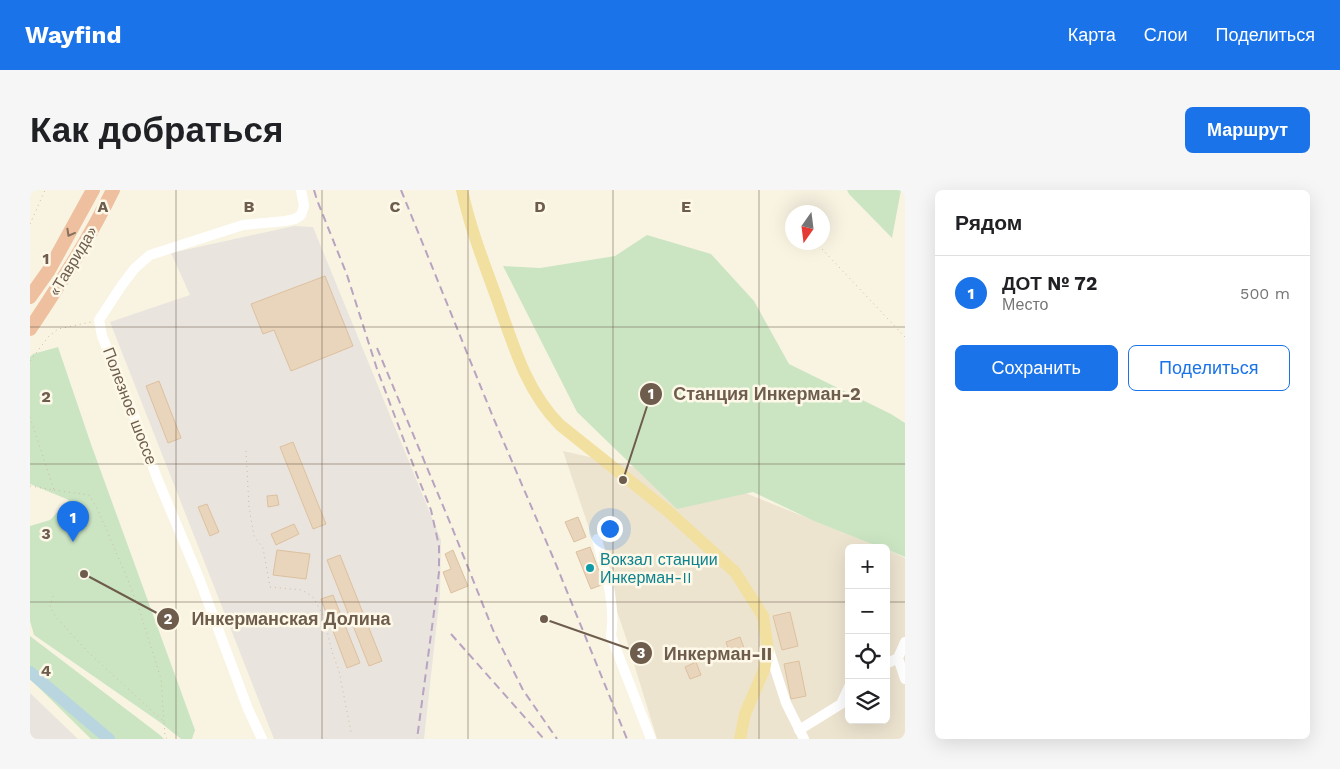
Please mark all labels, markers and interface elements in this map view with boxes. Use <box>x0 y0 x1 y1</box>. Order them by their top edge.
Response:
text: Wayfind <box>25 21 121 49</box>
text: Карта <box>1068 24 1116 45</box>
text: Слои <box>1144 24 1188 45</box>
text: Поделиться <box>1216 24 1315 45</box>
button: Маршрут <box>1185 107 1310 153</box>
text: Как добраться <box>30 109 283 151</box>
text: A <box>98 197 109 216</box>
text: B <box>244 197 255 216</box>
text: C <box>390 197 401 216</box>
text: D <box>534 197 546 216</box>
text: E <box>681 197 691 216</box>
north arrow <box>785 205 830 250</box>
text: Рядом <box>955 210 1022 235</box>
street label: «Таврида» <box>45 222 101 299</box>
one-way arrow <box>66 227 76 236</box>
text: 1 <box>43 249 49 268</box>
text: ДОТ № 72 <box>1002 272 1097 295</box>
text: 1 <box>968 284 974 303</box>
text: 500 m <box>1240 284 1290 303</box>
text: Место <box>1002 295 1048 314</box>
street label: Полезное шоссе <box>99 345 161 467</box>
button: Сохранить <box>955 345 1118 391</box>
button: Поделиться <box>1128 345 1290 391</box>
callout: Станция Инкерман-2 <box>638 377 871 410</box>
text: Станция Инкерман-2 <box>673 383 861 404</box>
text: 1 <box>648 385 654 403</box>
text: 2 <box>41 387 51 406</box>
pin: 1 <box>57 501 89 542</box>
your location <box>597 516 623 542</box>
text: 3 <box>41 524 51 543</box>
map controls <box>845 544 890 724</box>
button: + <box>845 544 890 589</box>
place label: Вокзал станции Инкерман-II <box>600 550 718 587</box>
marker: Вокзал станции Инкерман-II <box>584 562 596 574</box>
button: − <box>845 589 890 634</box>
callout: Инкерманская Долина <box>156 602 400 635</box>
text: Инкерманская Долина <box>191 608 392 629</box>
text: 2 <box>164 610 173 628</box>
button: locate <box>845 634 890 679</box>
callout: Инкерман-II <box>629 637 782 670</box>
text: Инкерман-II <box>664 643 772 664</box>
text: 3 <box>637 644 646 662</box>
text: 4 <box>41 661 51 680</box>
button: layers <box>845 679 890 724</box>

